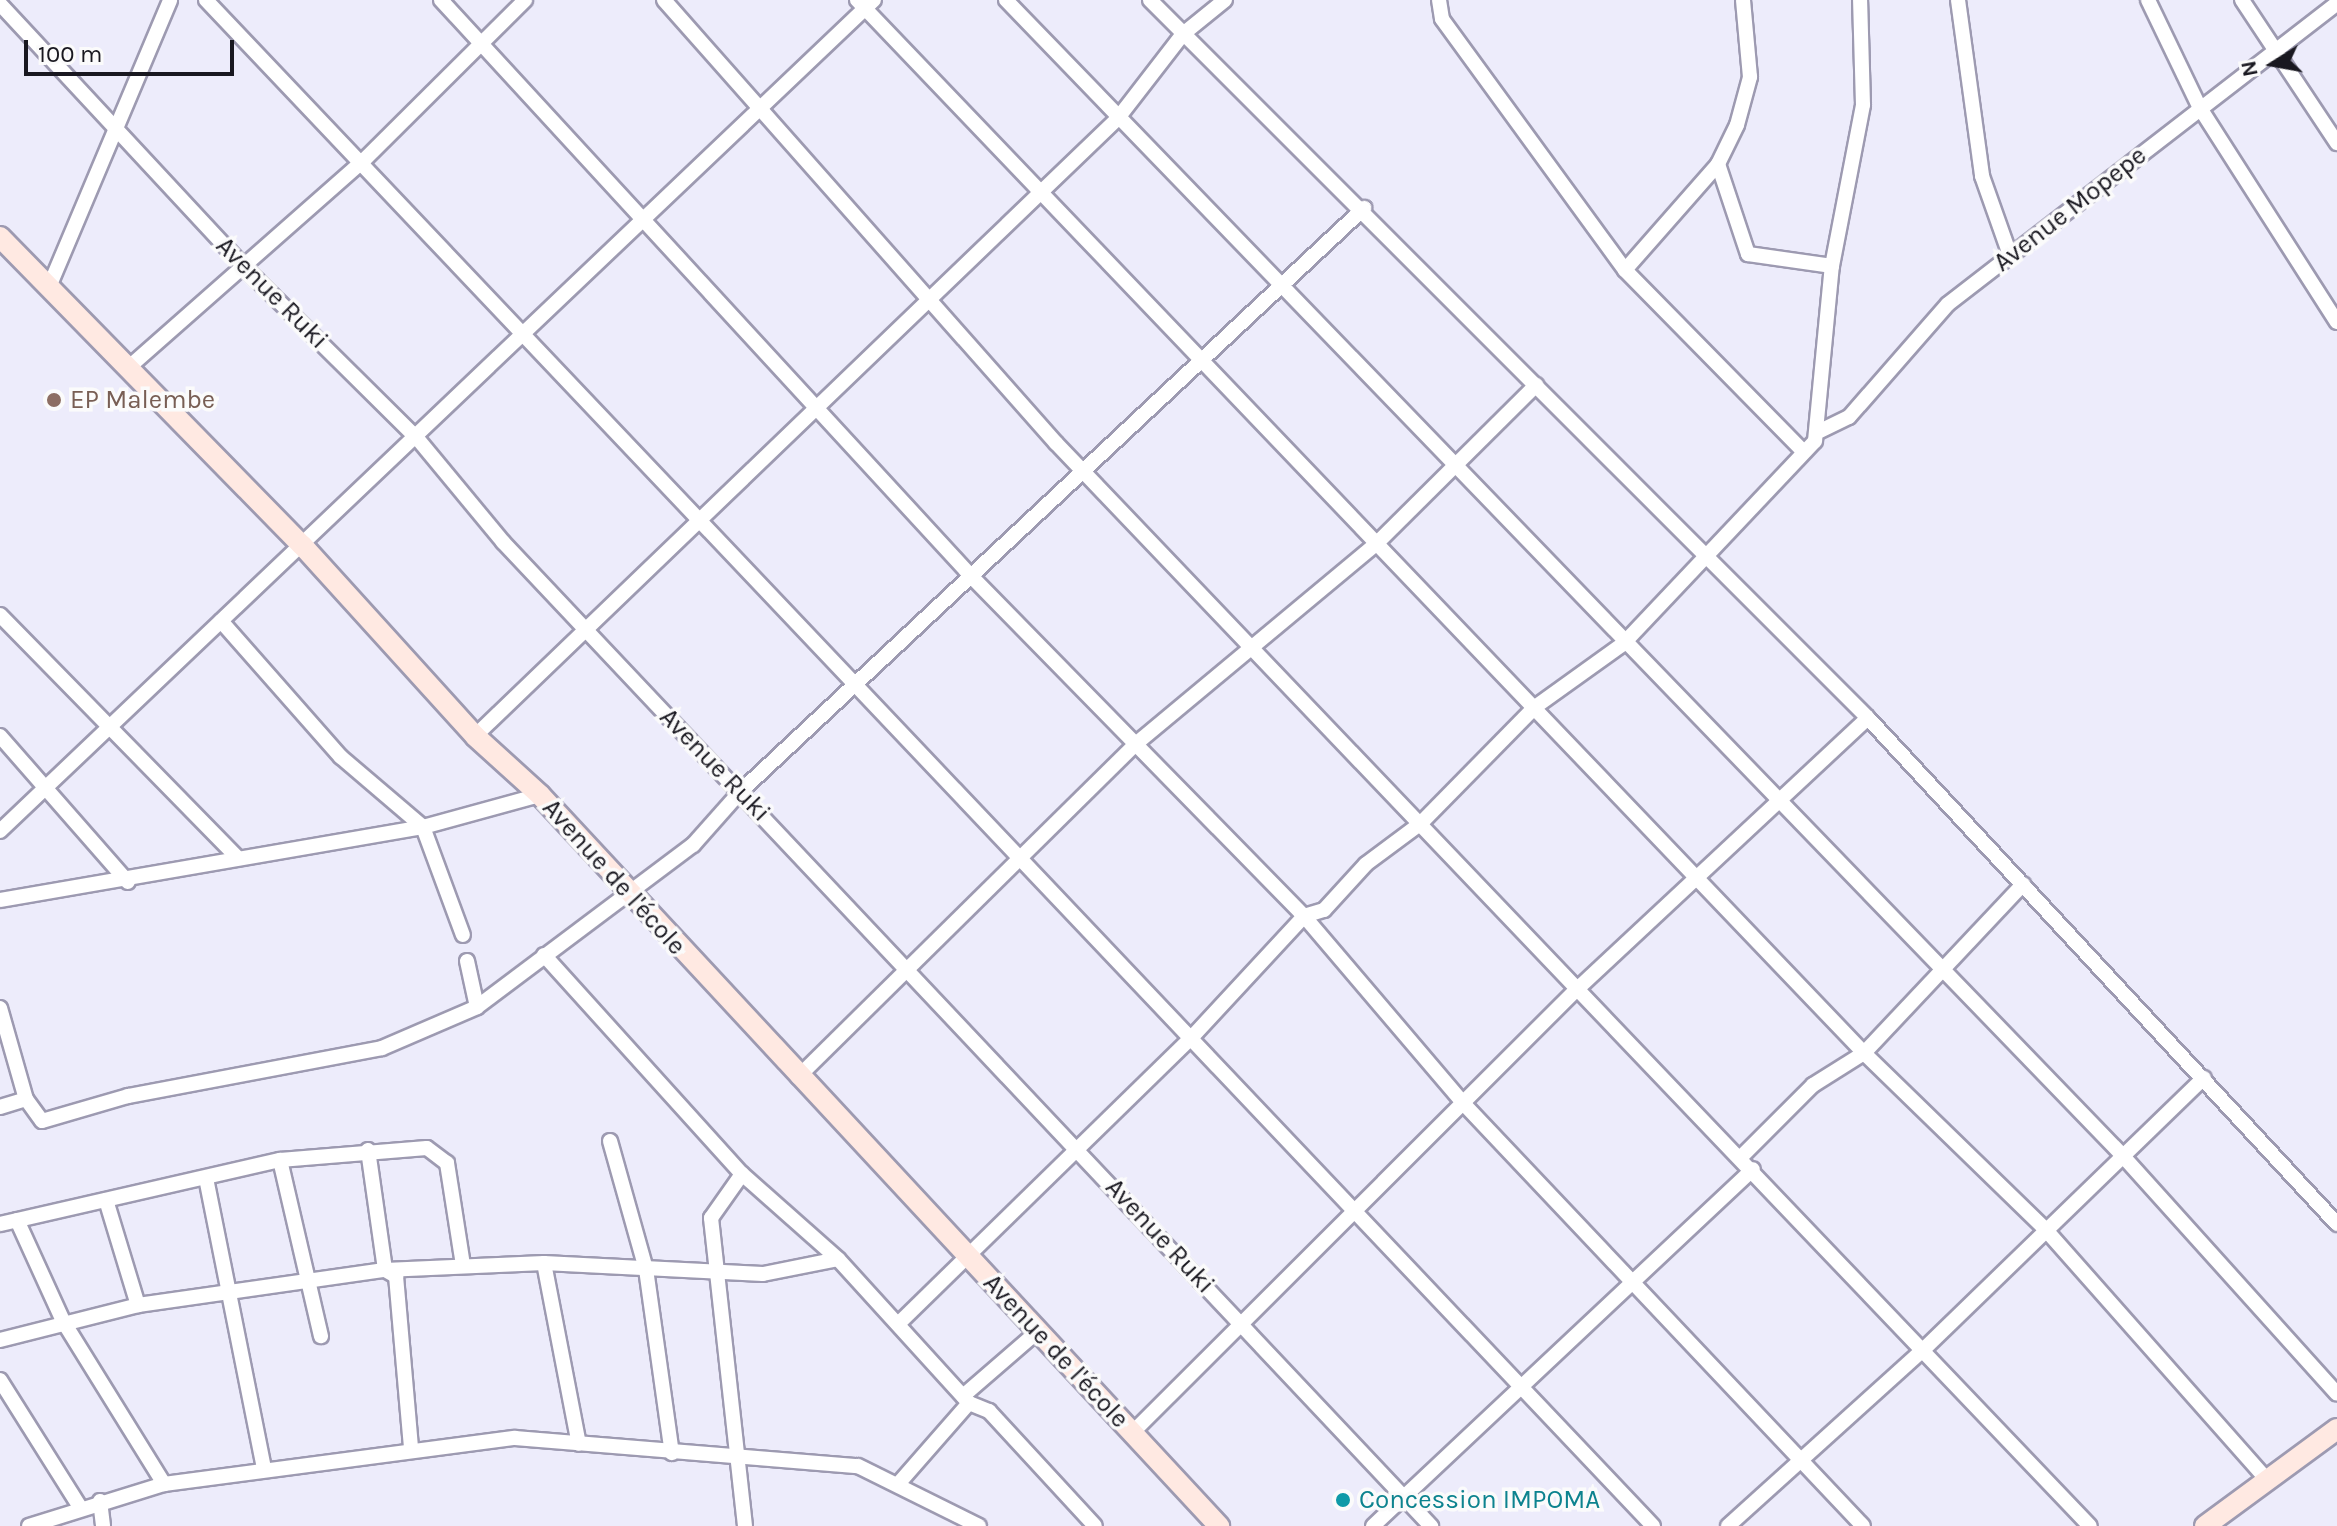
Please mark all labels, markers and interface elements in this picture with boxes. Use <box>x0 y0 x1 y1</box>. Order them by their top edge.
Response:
scale bar <box>28 24 238 74</box>
north arrow <box>2233 24 2313 104</box>
text: 100 m <box>38 40 103 68</box>
text: N <box>2235 58 2264 79</box>
street label: Avenue Mopepe <box>1987 140 2153 278</box>
street label: Avenue Ruki <box>209 230 335 356</box>
place label: EP Malembe <box>70 384 215 416</box>
marker: EP Malembe <box>45 391 63 409</box>
street label: Avenue Ruki <box>653 702 777 828</box>
street label: Avenue de l'école <box>536 793 692 961</box>
street label: Avenue Ruki <box>1099 1172 1221 1300</box>
street label: Avenue de l'école <box>977 1268 1135 1434</box>
place label: Concession IMPOMA <box>1359 1484 1600 1516</box>
marker: Concession IMPOMA <box>1334 1491 1352 1509</box>

